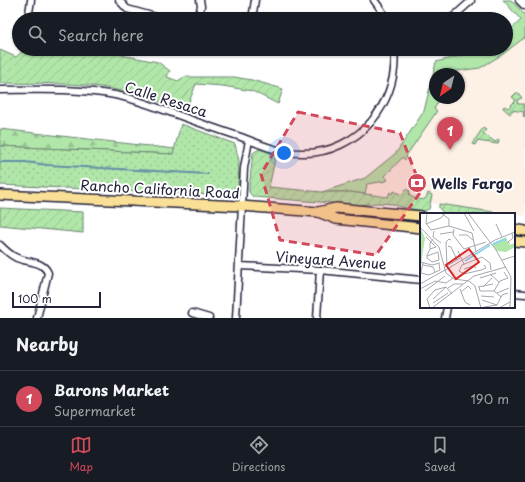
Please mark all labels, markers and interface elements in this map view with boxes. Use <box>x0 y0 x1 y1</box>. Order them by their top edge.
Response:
search box <box>12 12 513 56</box>
icon: search <box>26 23 48 45</box>
text: Search here <box>58 23 144 46</box>
north arrow <box>429 68 465 104</box>
street label: Calle Resaca <box>122 76 210 122</box>
pin: 1 <box>437 117 463 150</box>
your location <box>274 143 294 163</box>
bank icon: Wells Fargo <box>406 172 428 194</box>
place label: Wells Fargo <box>431 173 513 194</box>
street label: Rancho California Road <box>80 174 240 204</box>
inset map <box>420 213 515 308</box>
street label: Vineyard Avenue <box>275 246 388 274</box>
scale bar <box>12 290 101 309</box>
text: 100 m <box>18 290 52 307</box>
text: Nearby <box>16 331 78 357</box>
text: Barons Market <box>54 378 169 401</box>
text: 1 <box>26 389 32 408</box>
text: 190 m <box>470 389 509 408</box>
text: Supermarket <box>54 401 136 420</box>
tab: Map <box>69 434 93 475</box>
tab: Directions <box>232 434 285 475</box>
tab: Saved <box>424 434 456 475</box>

